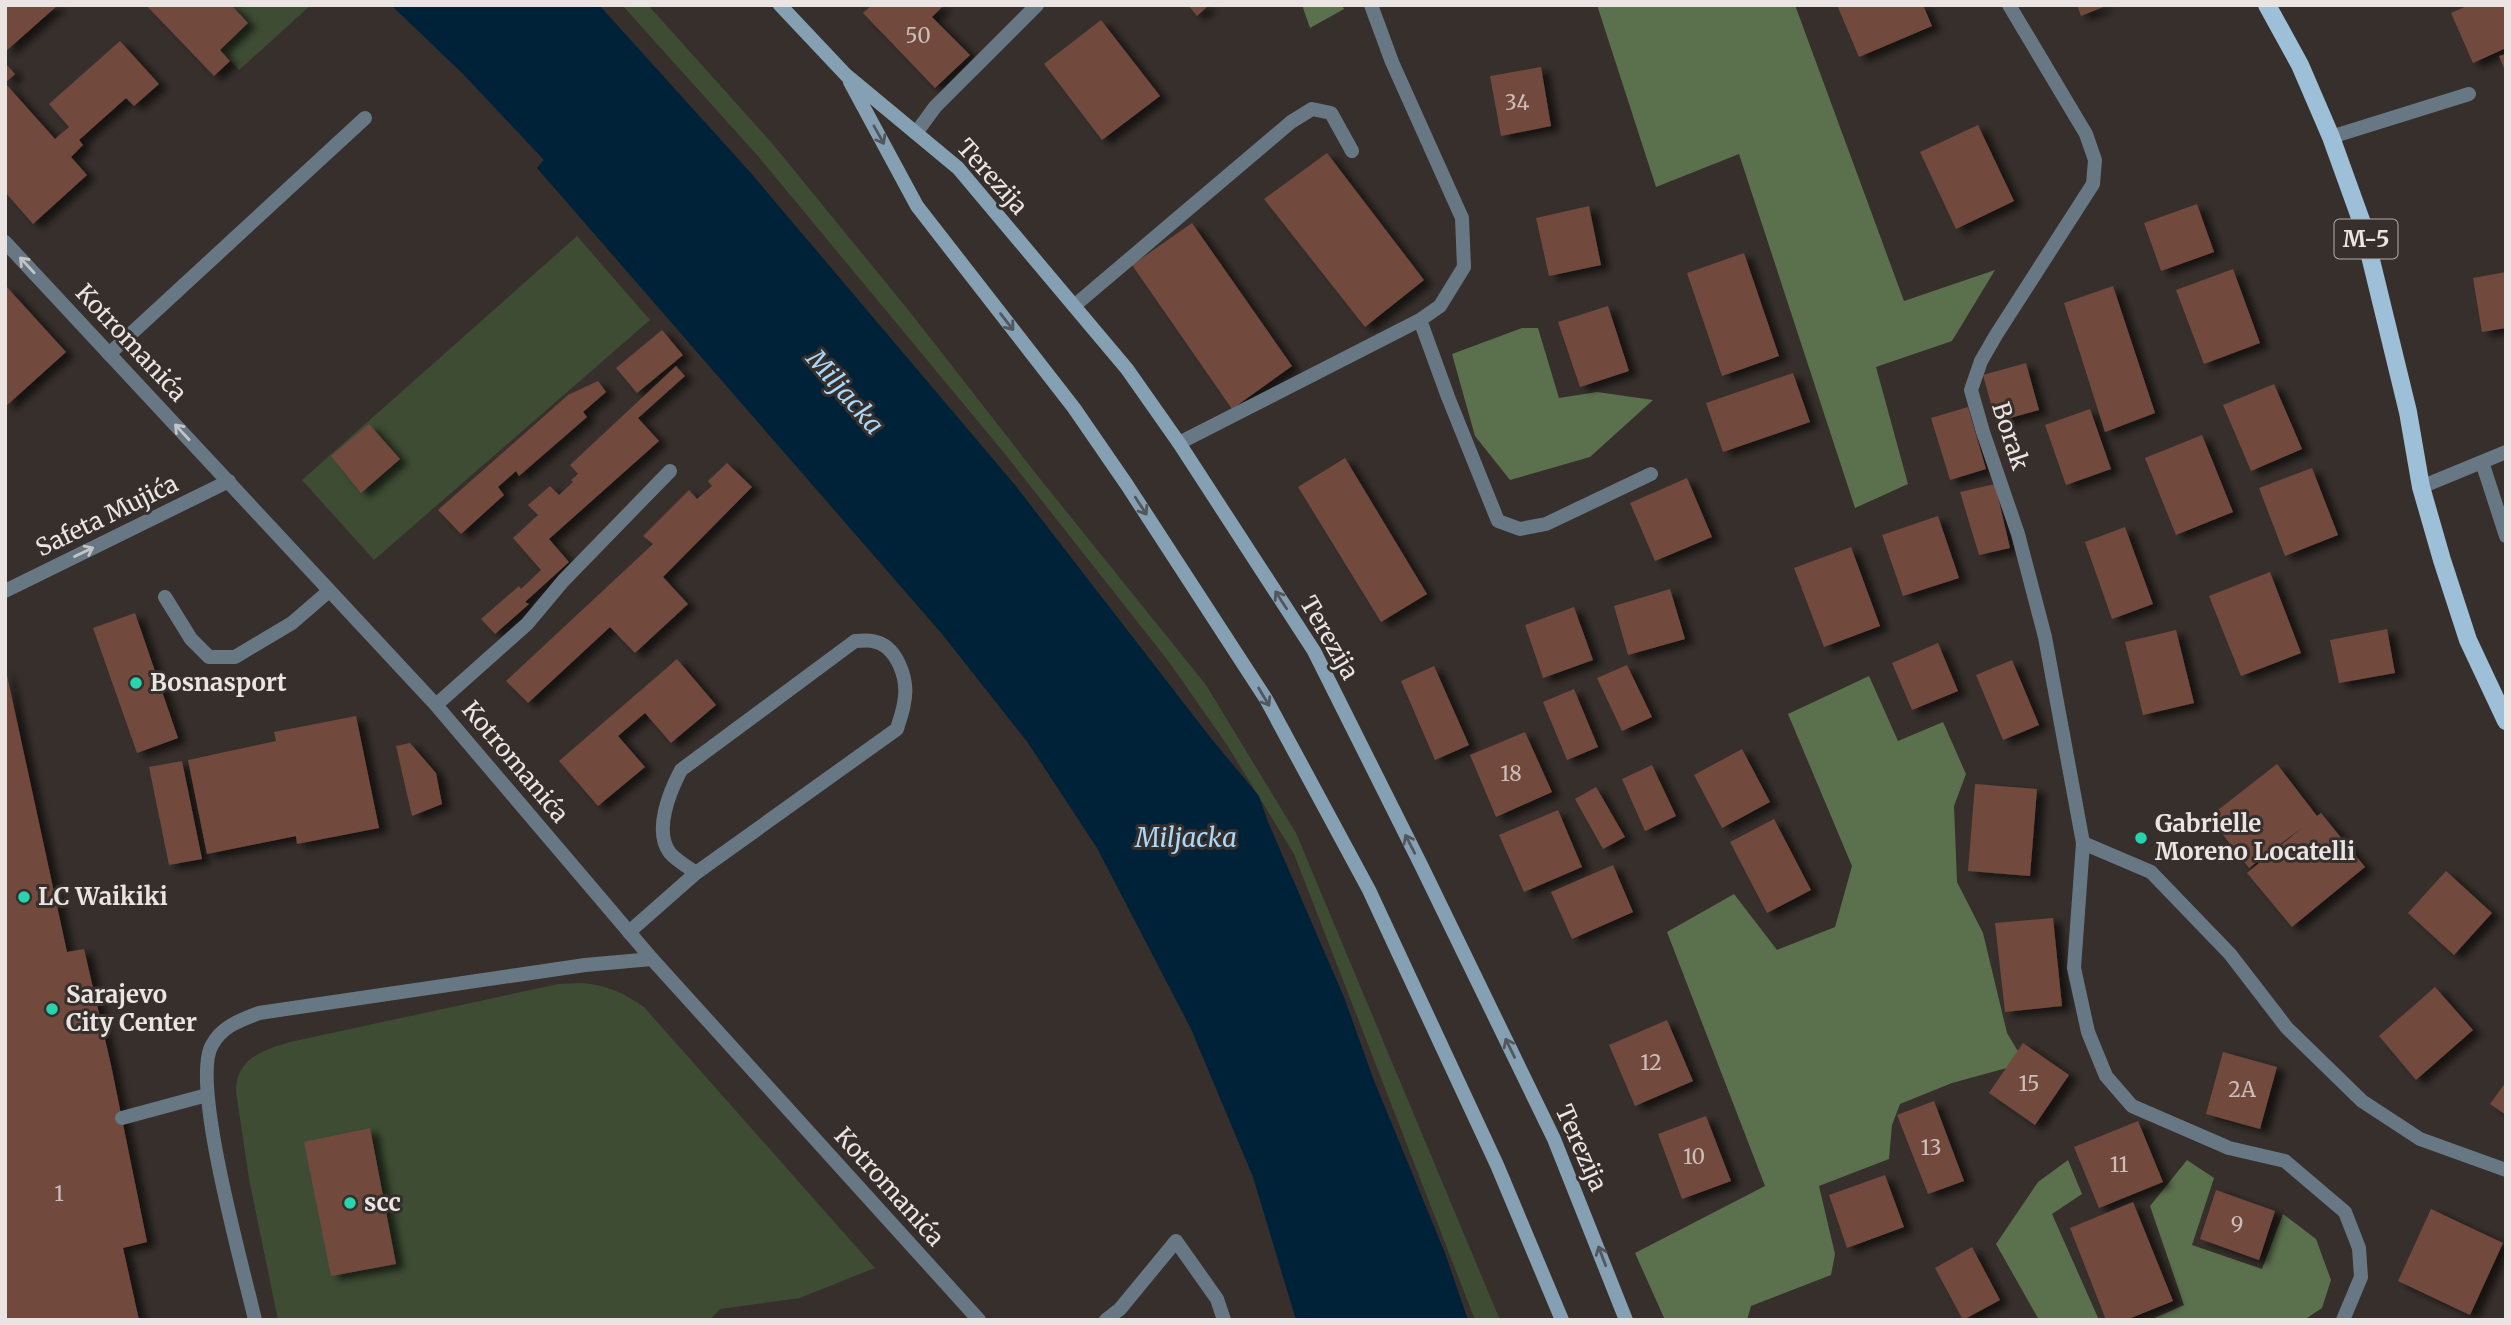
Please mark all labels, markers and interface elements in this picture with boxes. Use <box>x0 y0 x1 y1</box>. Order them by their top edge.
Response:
house number: 50 <box>905 22 931 49</box>
house number: 34 <box>1505 89 1529 116</box>
one-way arrow <box>873 124 886 145</box>
street label: Terezija <box>950 132 1035 221</box>
road number: M-5 <box>2334 220 2398 258</box>
one-way arrow <box>18 257 35 274</box>
street label: Kotromanića <box>69 277 194 408</box>
one-way arrow <box>1000 312 1014 331</box>
water label: Miljacka <box>799 342 891 441</box>
street label: Borak <box>1985 398 2036 474</box>
one-way arrow <box>174 423 190 441</box>
street label: Safeta Mujića <box>31 468 183 563</box>
one-way arrow <box>1133 496 1148 515</box>
one-way arrow <box>73 545 94 559</box>
one-way arrow <box>1273 590 1287 610</box>
street label: Terezija <box>1293 590 1366 685</box>
place label: Bosnasport <box>150 667 287 698</box>
marker: Bosnasport <box>128 675 144 691</box>
one-way arrow <box>1257 687 1271 707</box>
street label: Kotromanića <box>455 694 575 829</box>
house number: 18 <box>1500 760 1522 787</box>
place label: Gabrielle Moreno Locatelli <box>2155 808 2355 867</box>
water label: Miljacka <box>1134 821 1237 854</box>
marker: Gabrielle Moreno Locatelli <box>2133 830 2149 846</box>
one-way arrow <box>1403 834 1417 854</box>
place label: LC Waikiki <box>38 881 168 912</box>
marker: LC Waikiki <box>16 889 32 905</box>
place label: Sarajevo City Center <box>66 979 197 1038</box>
marker: Sarajevo City Center <box>44 1001 60 1017</box>
one-way arrow <box>1502 1038 1516 1059</box>
house number: 12 <box>1640 1049 1662 1076</box>
house number: 15 <box>2018 1070 2040 1097</box>
house number: 2A <box>2228 1076 2256 1103</box>
street label: Terezija <box>1549 1100 1614 1196</box>
street label: Kotromanića <box>828 1121 951 1253</box>
house number: 13 <box>1921 1134 1941 1161</box>
house number: 10 <box>1683 1143 1705 1170</box>
house number: 11 <box>2110 1151 2128 1178</box>
house number: 1 <box>54 1180 64 1207</box>
place label: scc <box>364 1187 401 1218</box>
marker: scc <box>342 1195 358 1211</box>
house number: 9 <box>2231 1211 2243 1238</box>
one-way arrow <box>1595 1246 1607 1267</box>

